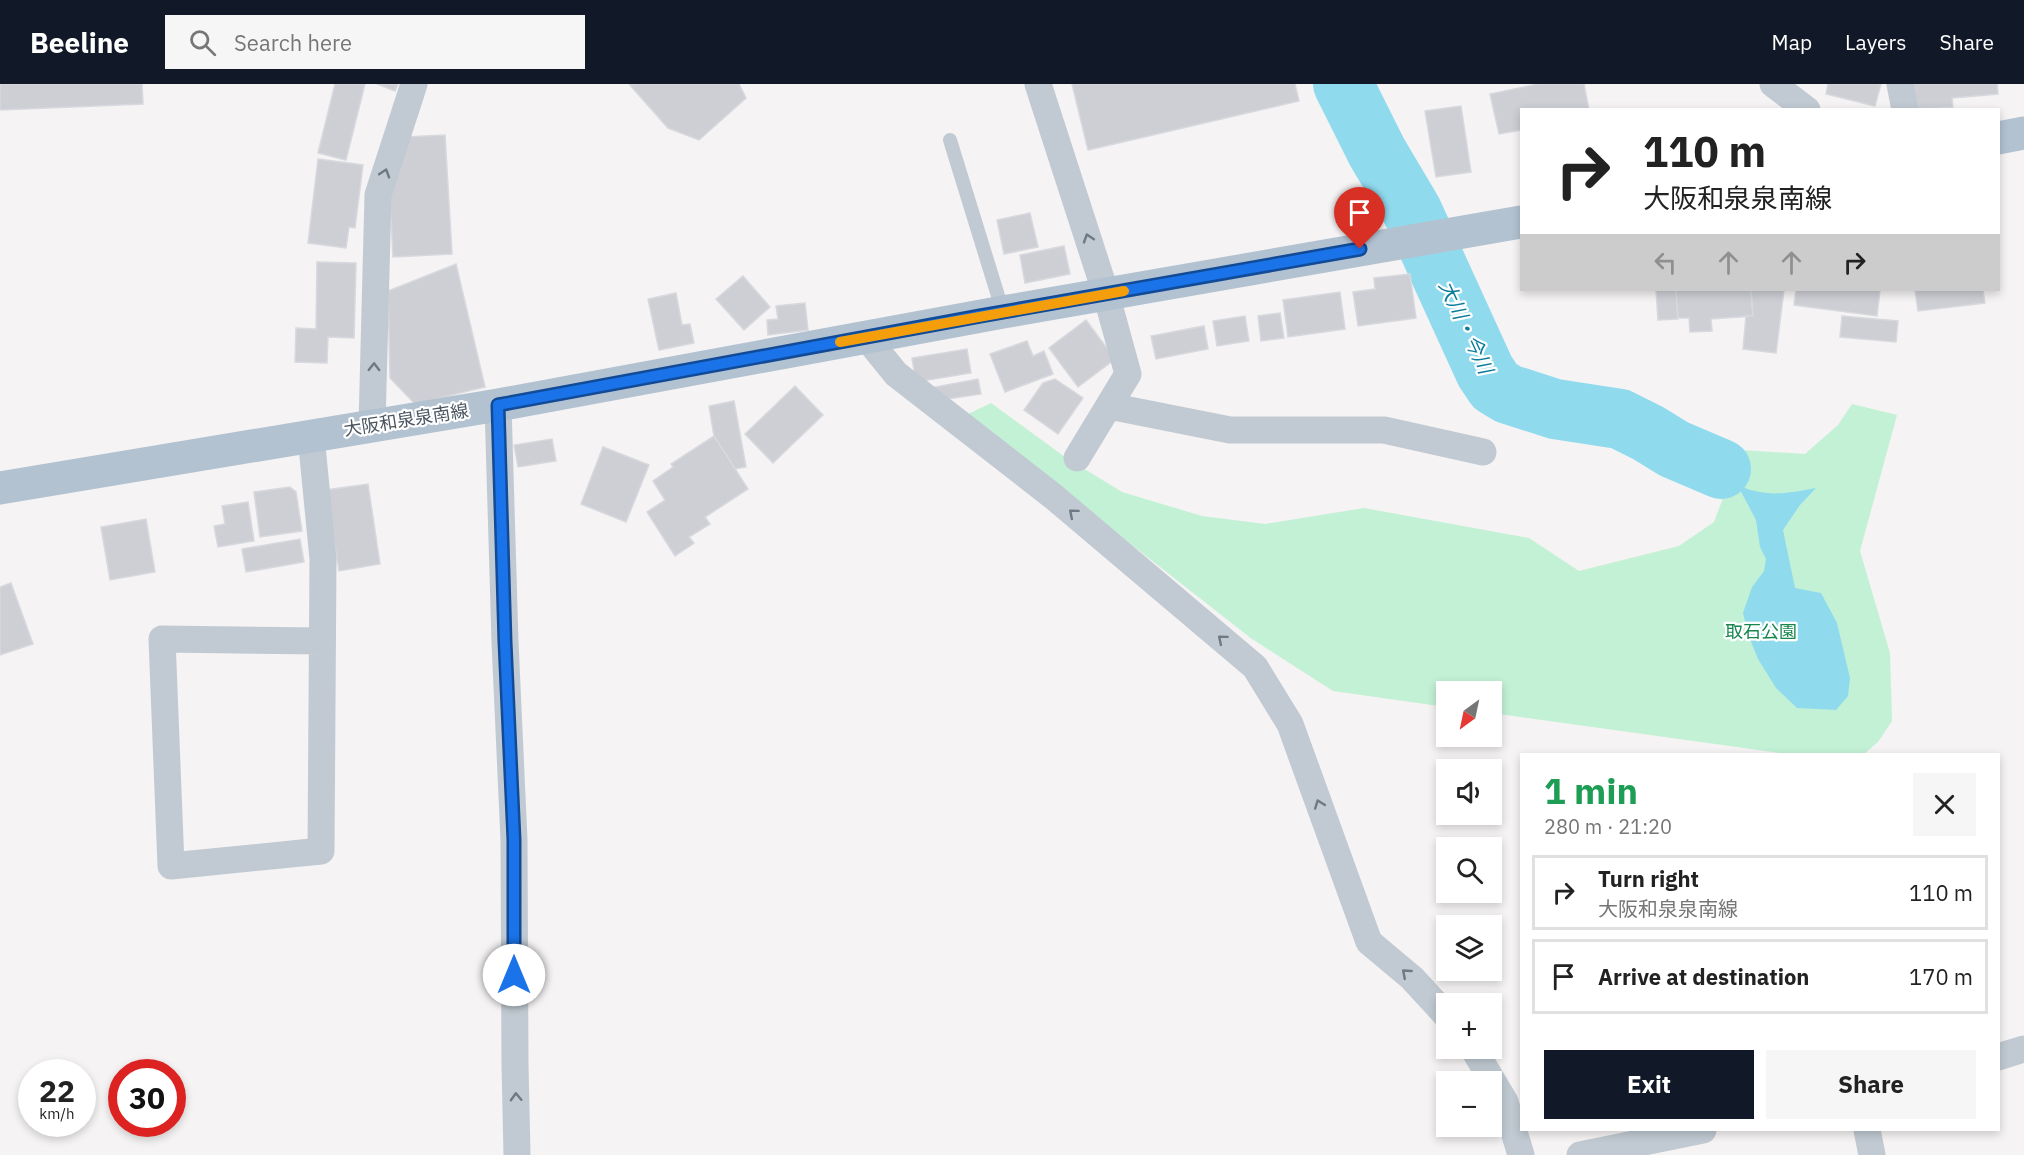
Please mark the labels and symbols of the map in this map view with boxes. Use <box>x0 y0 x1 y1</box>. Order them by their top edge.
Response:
one-way arrow <box>378 168 390 179</box>
pin <box>1334 187 1385 249</box>
one-way arrow <box>1083 233 1095 244</box>
water label: 大川・今川 <box>1433 276 1501 380</box>
one-way arrow <box>367 363 380 372</box>
street label: 大阪和泉泉南線 <box>342 398 470 441</box>
one-way arrow <box>1069 509 1080 520</box>
park label: 取石公園 <box>1725 620 1797 643</box>
one-way arrow <box>1218 636 1229 647</box>
north arrow <box>1436 681 1502 747</box>
one-way arrow <box>1314 799 1327 810</box>
position arrow <box>482 943 546 1007</box>
one-way arrow <box>1402 969 1413 980</box>
speed limit sign: 30 <box>108 1059 186 1137</box>
one-way arrow <box>509 1092 522 1101</box>

